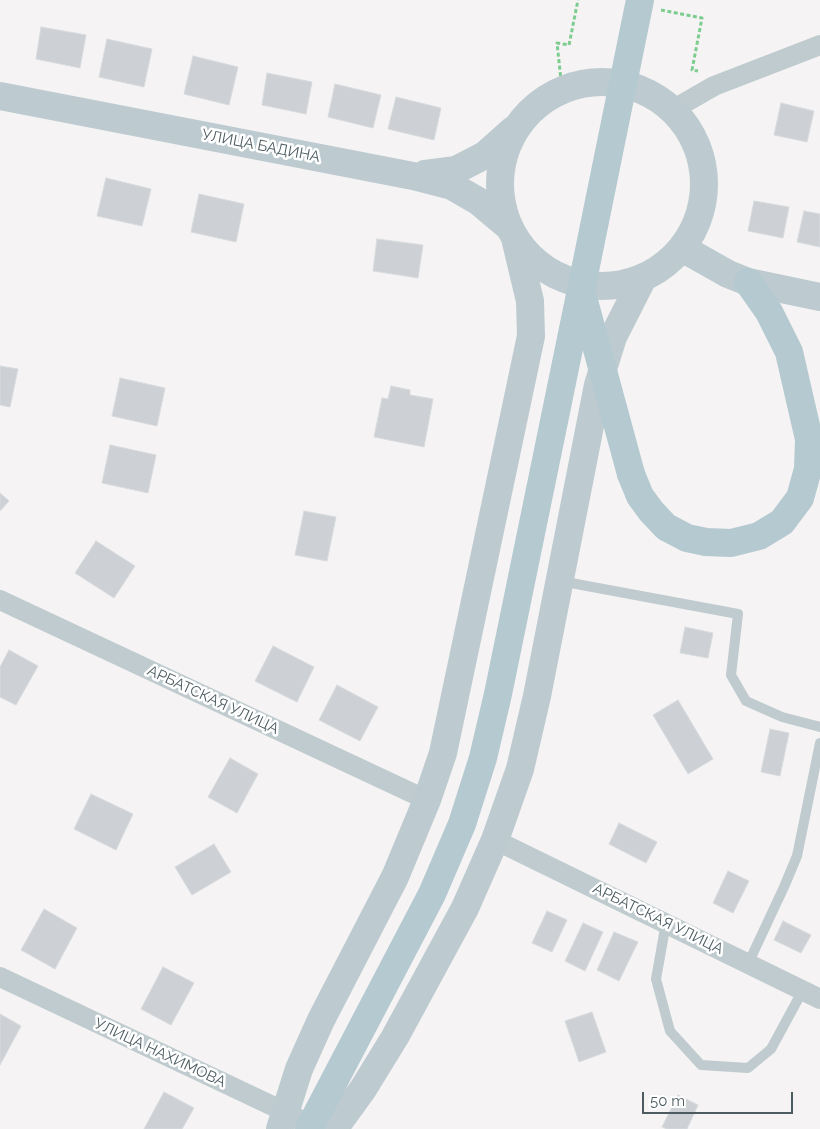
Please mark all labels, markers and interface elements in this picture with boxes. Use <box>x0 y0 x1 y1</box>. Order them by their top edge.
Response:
street label: УЛИЦА БАДИНА <box>200 126 322 166</box>
street label: АРБАТСКАЯ УЛИЦА <box>144 662 282 738</box>
street label: АРБАТСКАЯ УЛИЦА <box>590 880 726 958</box>
street label: УЛИЦА НАХИМОВА <box>91 1015 229 1091</box>
scale bar <box>645 1082 796 1114</box>
text: 50 m <box>650 1092 685 1110</box>

